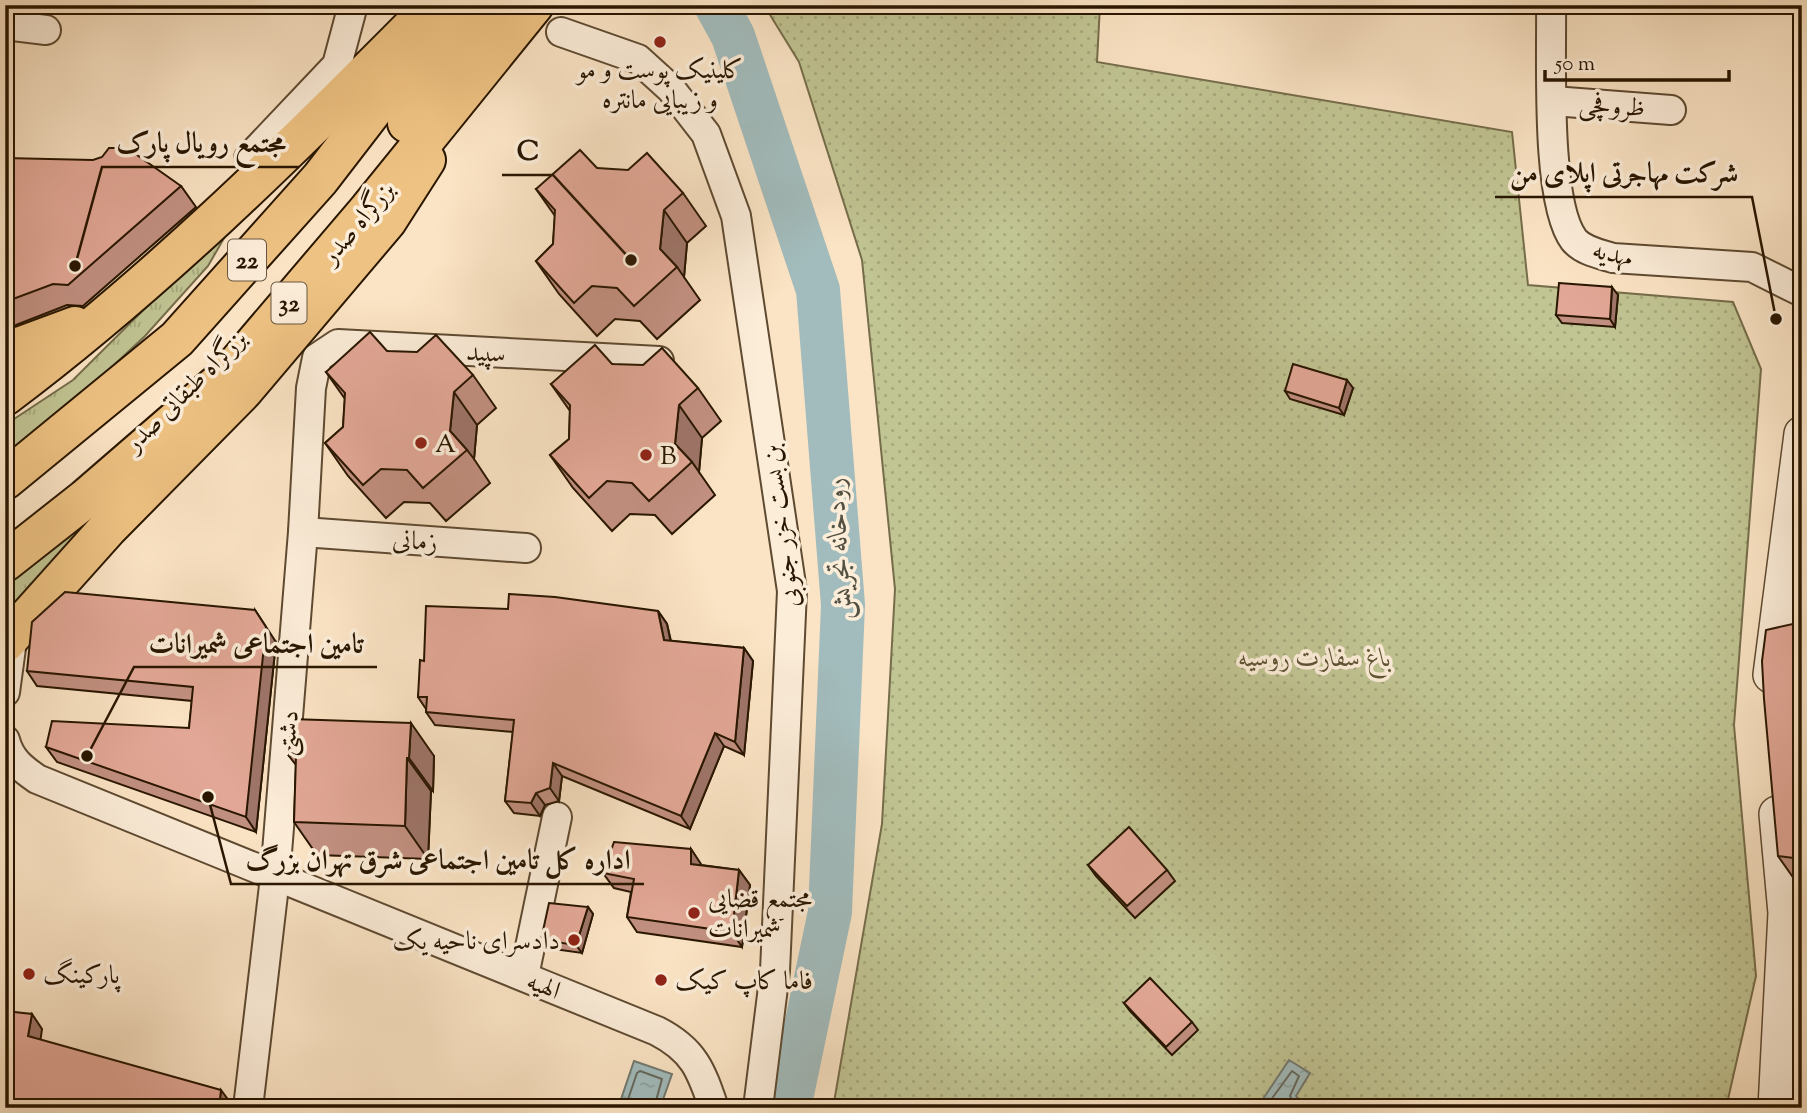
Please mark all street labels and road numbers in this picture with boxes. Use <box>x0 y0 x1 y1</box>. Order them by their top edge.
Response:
street label: ظروفچی <box>1577 87 1646 128</box>
street label: بزرگراه صدر <box>310 173 405 276</box>
street label: مهدیه <box>1588 233 1637 278</box>
road number: 22 <box>228 240 266 281</box>
road number: 32 <box>272 282 306 324</box>
street label: بزرگراه طبقاتی صدر <box>114 321 257 464</box>
street label: سپید <box>465 335 507 374</box>
street label: بن بست خزر جنوبی <box>754 442 811 609</box>
street label: زمانی <box>391 522 439 563</box>
street label: دشتی <box>269 709 310 757</box>
street label: الهیه <box>520 964 566 1011</box>

